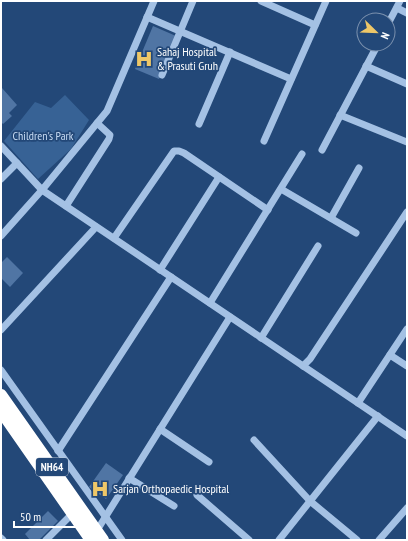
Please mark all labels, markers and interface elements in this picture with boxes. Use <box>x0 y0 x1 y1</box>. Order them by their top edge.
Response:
north arrow <box>356 12 396 52</box>
text: N <box>378 30 393 41</box>
place label: Sahaj Hospital & Prasuti Gruh <box>157 44 218 73</box>
hospital icon: Sahaj Hospital & Prasuti Gruh <box>134 49 154 69</box>
park label: Children's Park <box>13 128 74 143</box>
road number: NH64 <box>36 458 68 476</box>
hospital icon: Sarjan Orthopaedic Hospital <box>90 479 110 499</box>
place label: Sarjan Orthopaedic Hospital <box>113 481 229 496</box>
scale bar <box>14 503 95 529</box>
text: 50 m <box>20 509 41 524</box>

